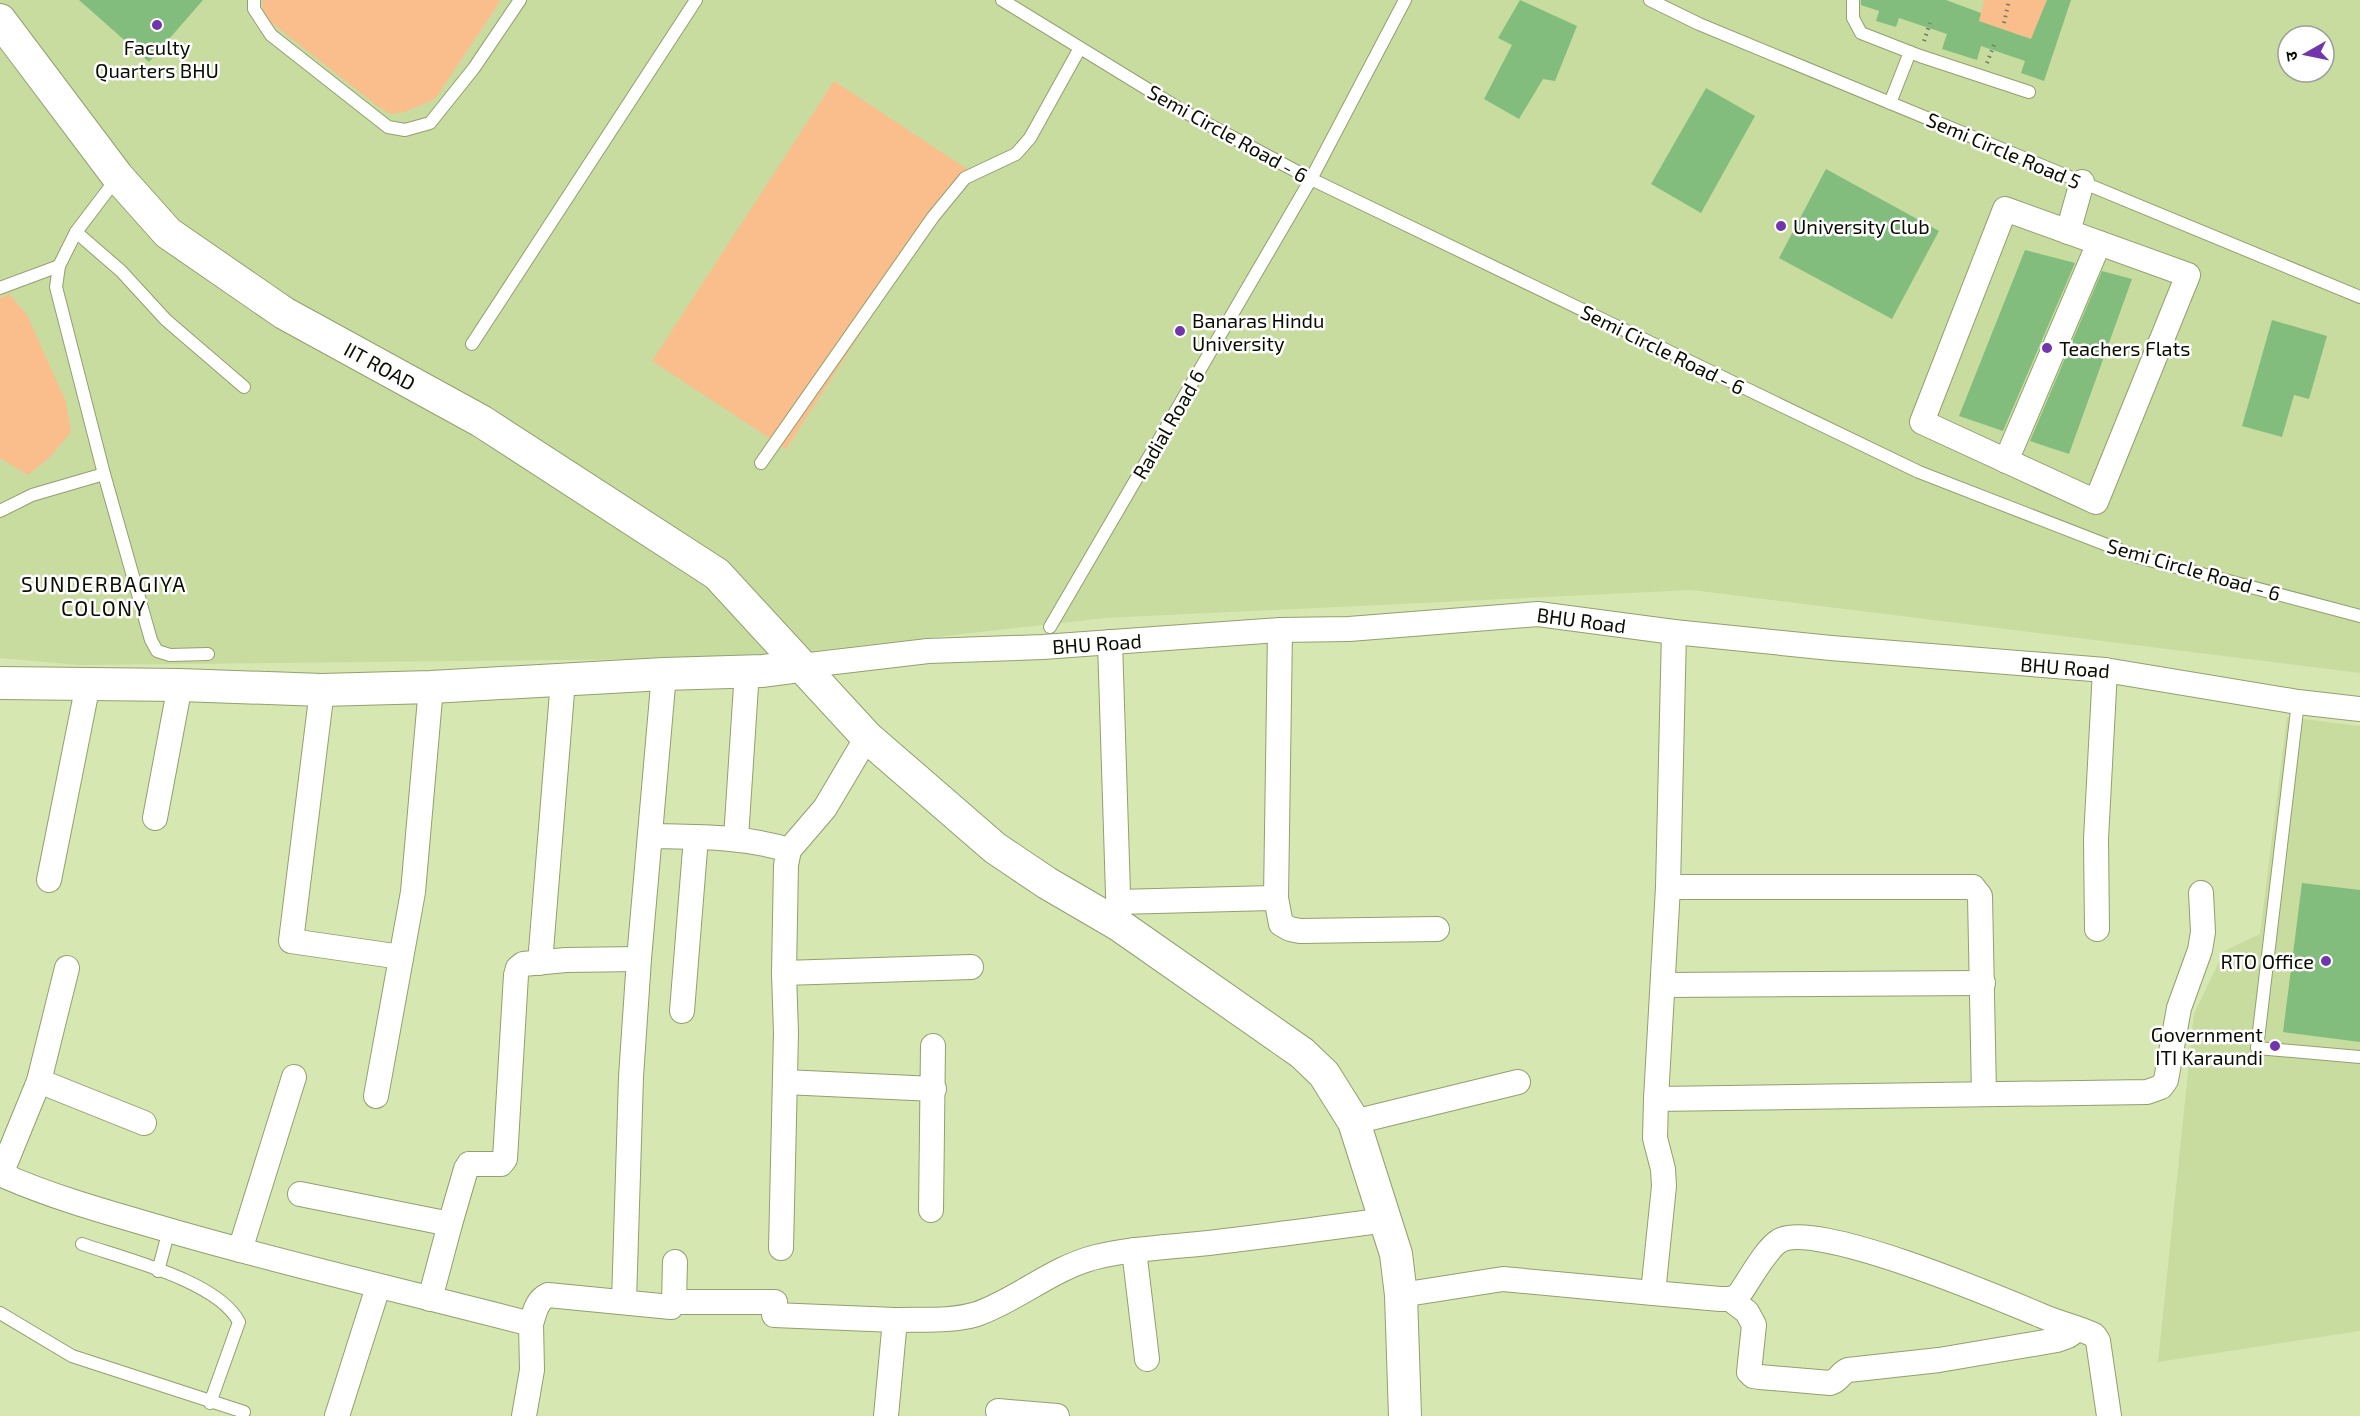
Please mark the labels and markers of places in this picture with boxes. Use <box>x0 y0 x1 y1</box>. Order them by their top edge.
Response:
marker: Faculty Quarters BHU <box>150 18 164 32</box>
place label: Faculty Quarters BHU <box>95 35 219 82</box>
place label: University Club <box>1793 214 1930 238</box>
marker: University Club <box>1774 219 1788 233</box>
place label: Banaras Hindu University <box>1192 308 1324 355</box>
marker: Banaras Hindu University <box>1173 324 1187 338</box>
place label: Teachers Flats <box>2059 336 2190 360</box>
marker: Teachers Flats <box>2040 341 2054 355</box>
place label: RTO Office <box>2220 949 2314 973</box>
marker: RTO Office <box>2319 954 2333 968</box>
place label: Government ITI Karaundi <box>2151 1022 2263 1069</box>
marker: Government ITI Karaundi <box>2268 1039 2282 1053</box>

